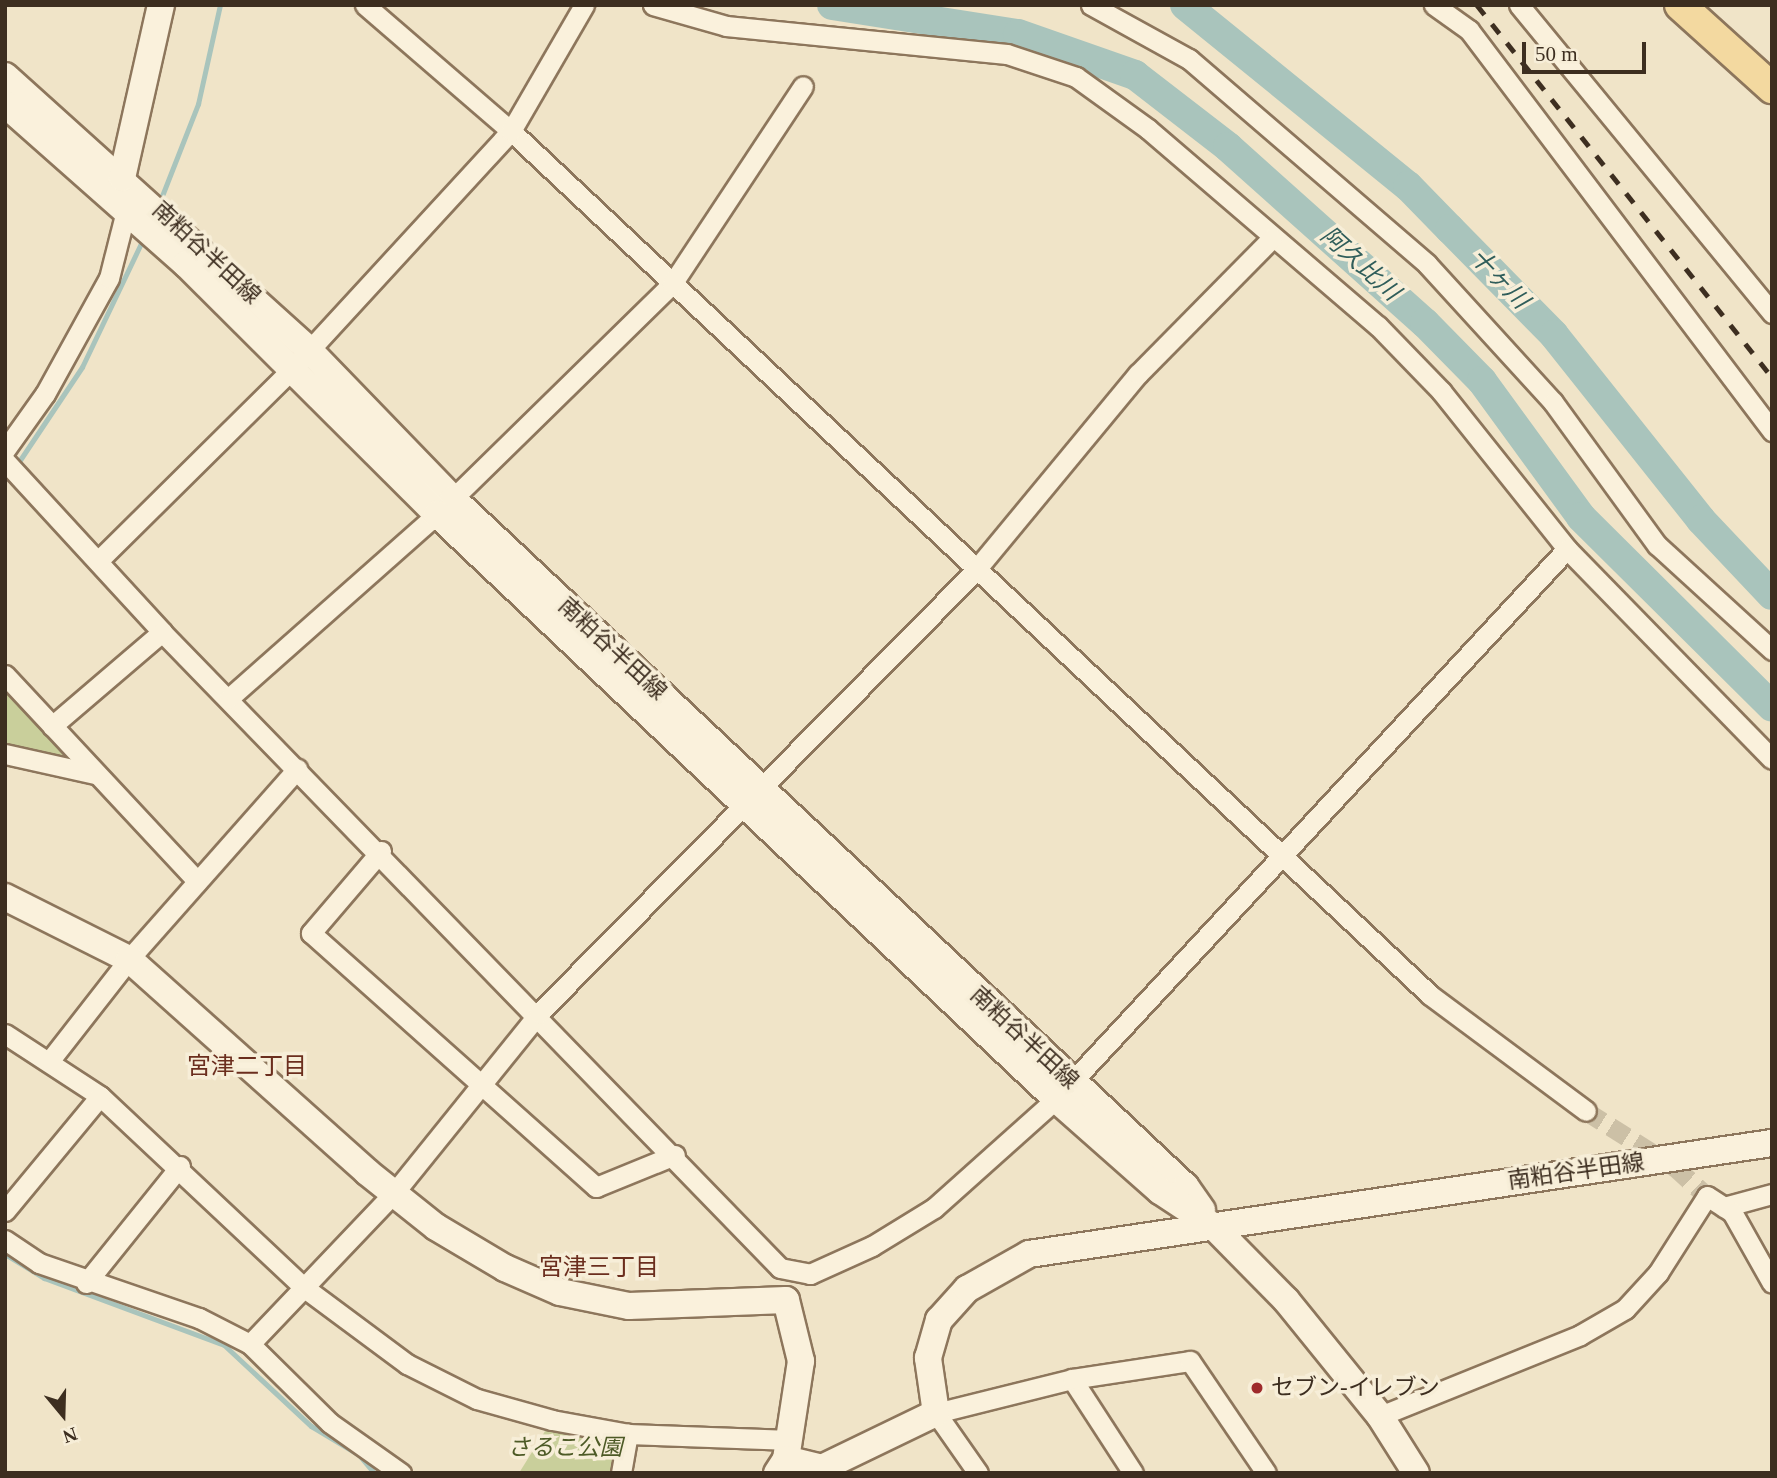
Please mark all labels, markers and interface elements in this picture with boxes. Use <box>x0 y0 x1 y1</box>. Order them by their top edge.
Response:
scale bar <box>1525 28 1649 72</box>
text: 50 m <box>1535 42 1578 66</box>
street label: 南粕谷半田線 <box>146 196 266 310</box>
water label: 阿久比川 <box>1315 221 1405 307</box>
water label: 十ヶ川 <box>1464 243 1534 315</box>
street label: 南粕谷半田線 <box>552 592 672 706</box>
street label: 南粕谷半田線 <box>964 981 1084 1095</box>
district label: 宮津二丁目 <box>187 1053 307 1081</box>
street label: 南粕谷半田線 <box>1506 1149 1646 1195</box>
district label: 宮津三丁目 <box>539 1254 659 1282</box>
place label: セブン-イレブン <box>1271 1374 1440 1402</box>
north arrow <box>28 1380 98 1450</box>
marker: セブン-イレブン <box>1249 1380 1265 1396</box>
text: N <box>60 1423 80 1447</box>
park label: さるこ公園 <box>508 1434 622 1462</box>

